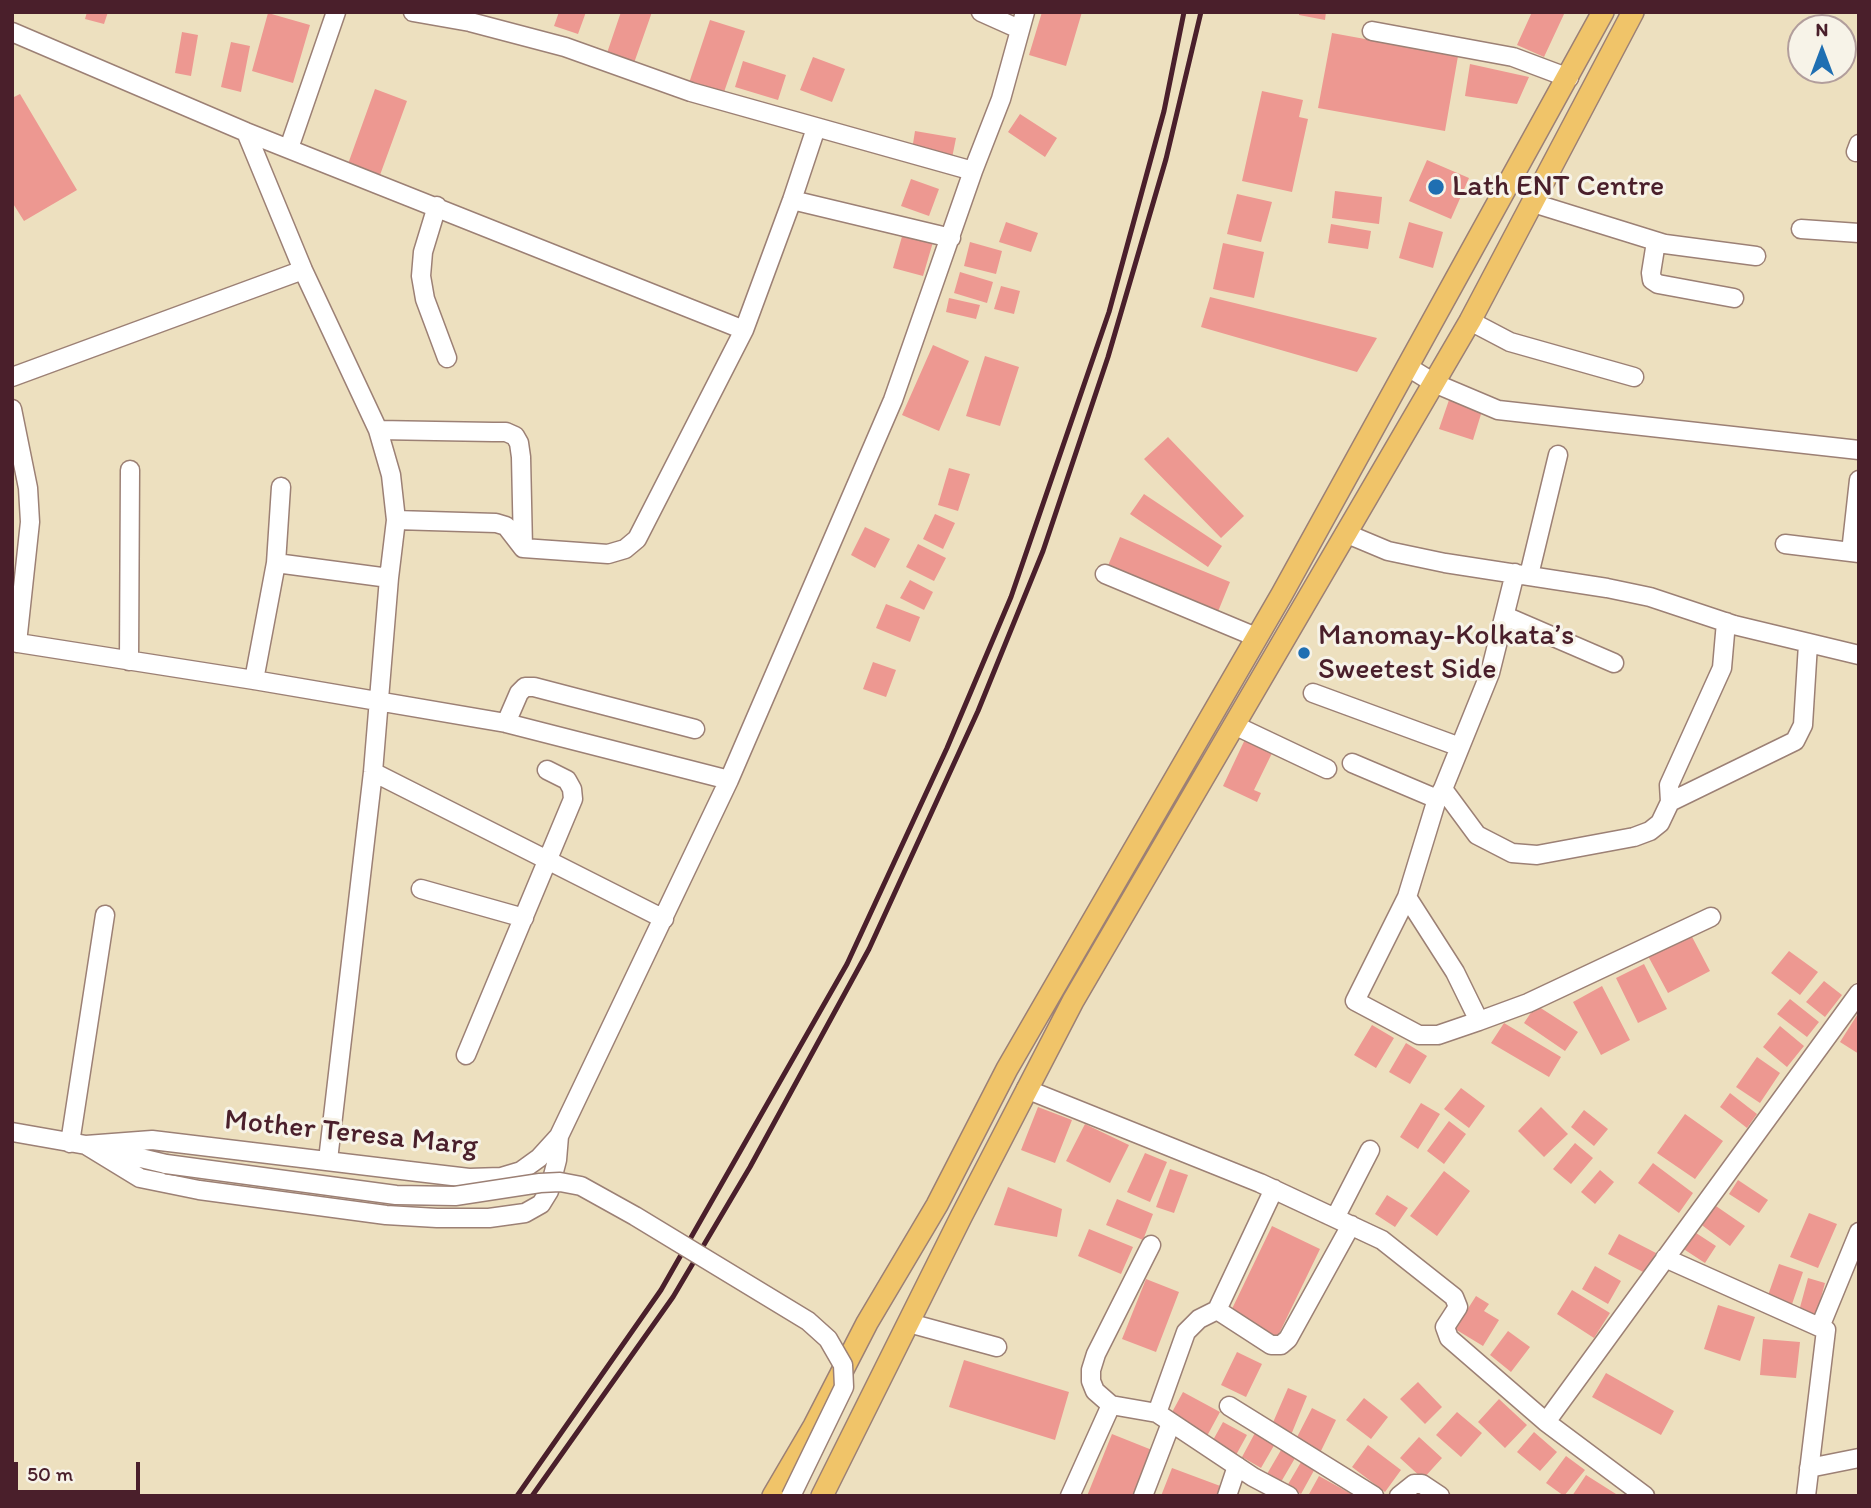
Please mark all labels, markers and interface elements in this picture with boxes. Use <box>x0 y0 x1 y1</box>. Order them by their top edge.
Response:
north arrow <box>1787 14 1857 84</box>
text: N <box>1816 18 1828 41</box>
place label: Lath ENT Centre <box>1452 169 1664 205</box>
marker: Lath ENT Centre <box>1426 177 1446 197</box>
place label: Manomay-Kolkata’s Sweetest Side <box>1318 618 1574 688</box>
marker: Manomay-Kolkata’s Sweetest Side <box>1296 645 1312 661</box>
street label: Mother Teresa Marg <box>222 1103 480 1165</box>
scale bar <box>18 1448 144 1492</box>
text: 50 m <box>27 1461 73 1486</box>

